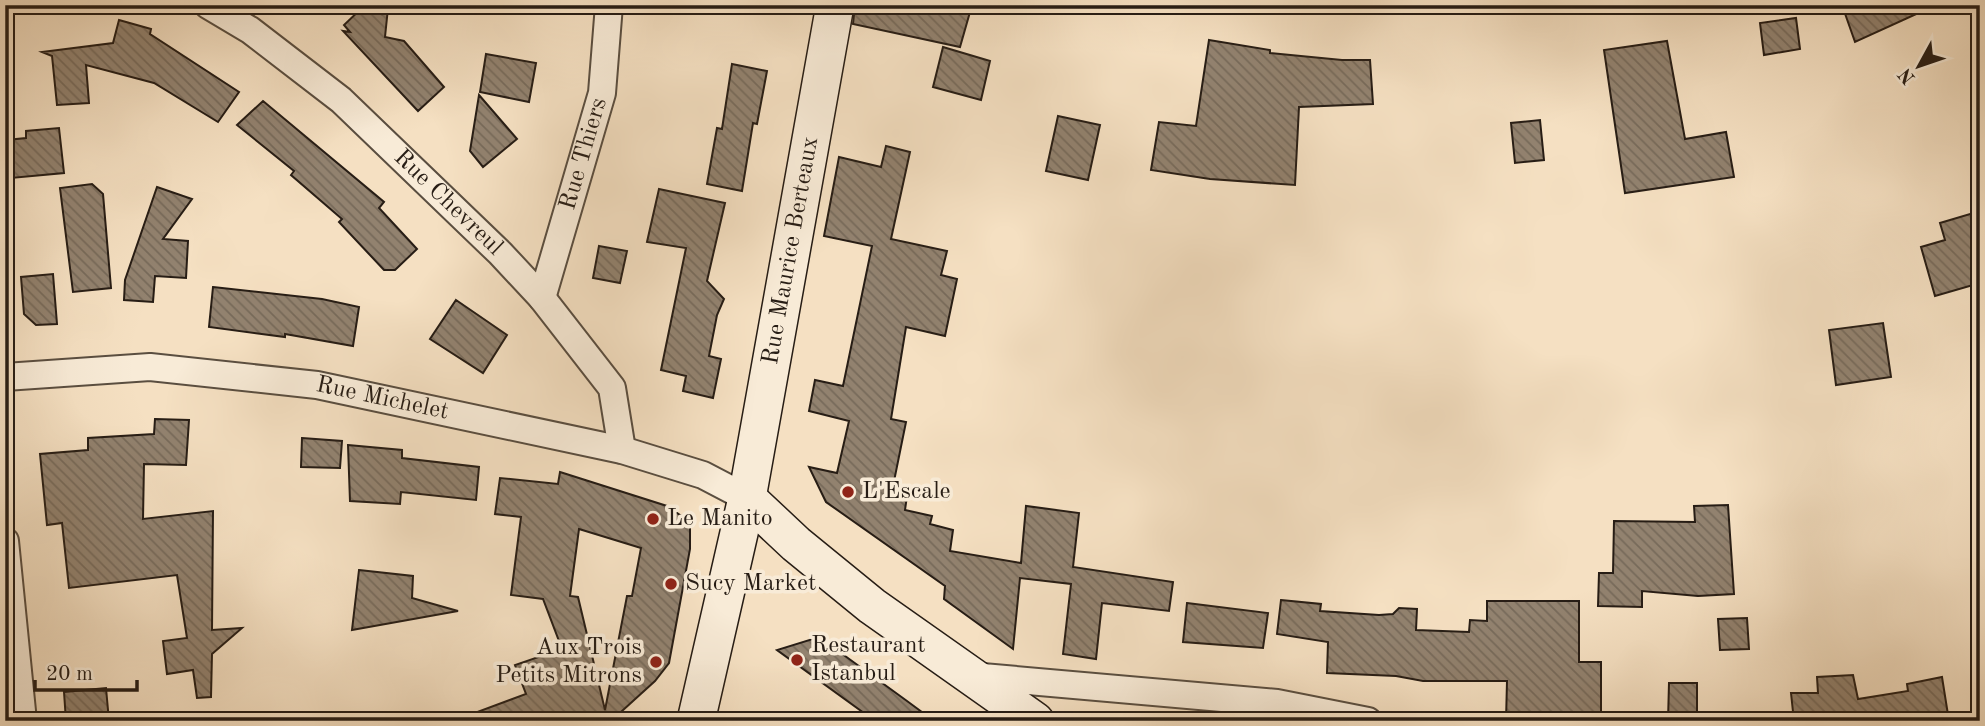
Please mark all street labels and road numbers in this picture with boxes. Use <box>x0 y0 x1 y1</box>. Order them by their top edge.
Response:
street label: Rue Thiers <box>556 95 612 213</box>
street label: Rue Maurice Berteaux <box>759 135 823 367</box>
street label: Rue Chevreul <box>389 145 507 260</box>
street label: Rue Michelet <box>314 373 451 425</box>

